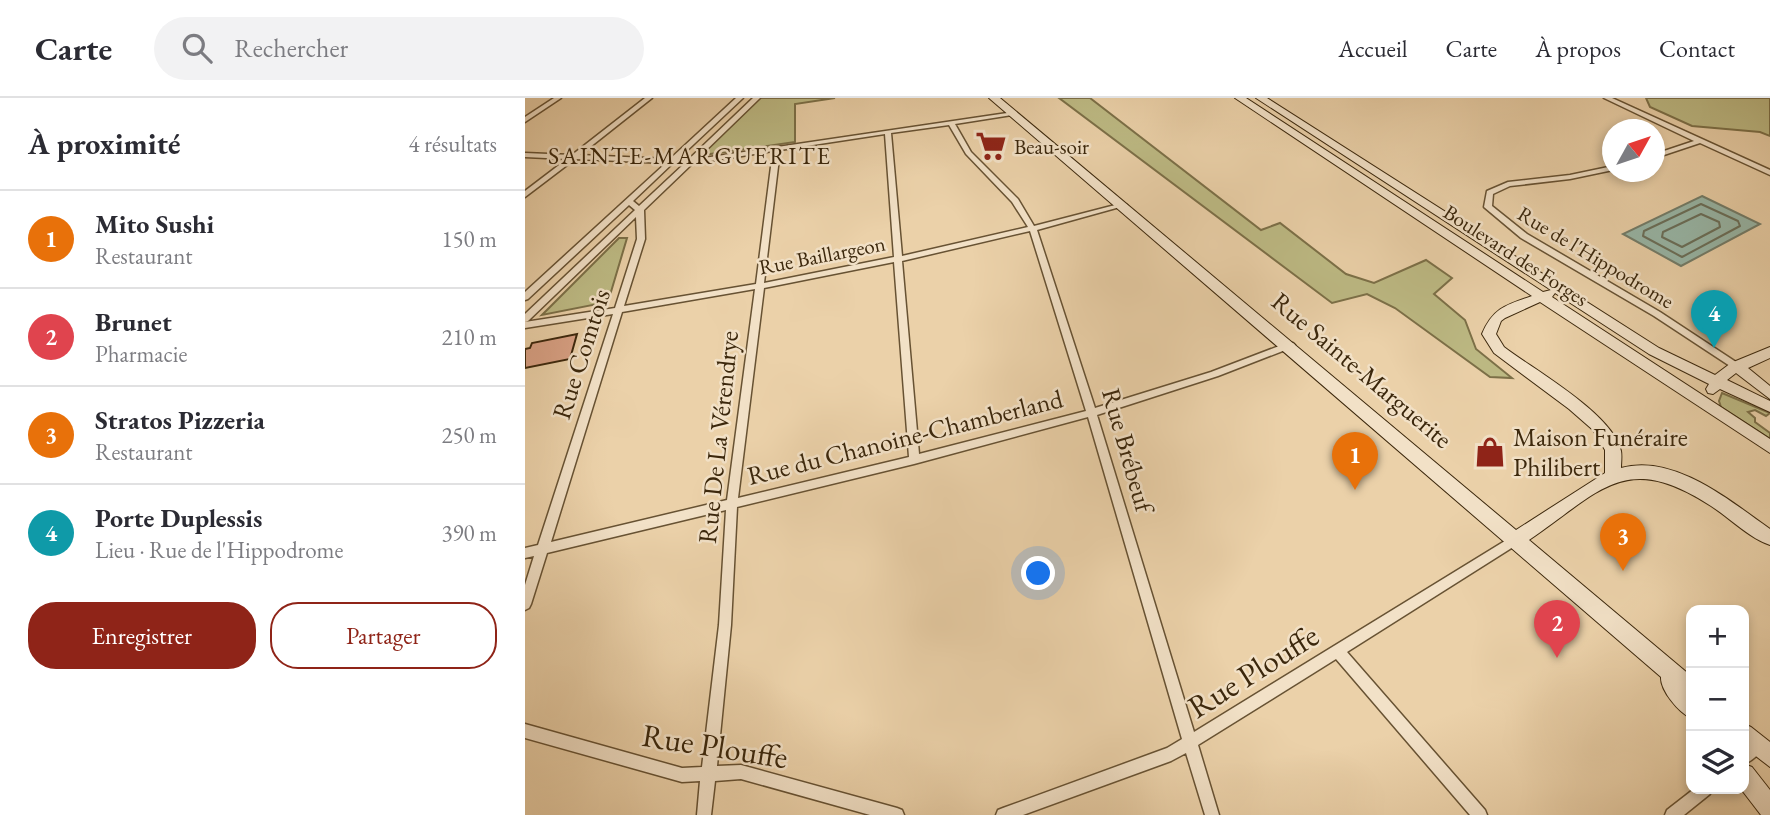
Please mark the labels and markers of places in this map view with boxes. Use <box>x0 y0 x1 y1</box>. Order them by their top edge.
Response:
supermarket icon: Beau-soir <box>974 129 1008 163</box>
place label: Beau-soir <box>1014 133 1089 160</box>
pin: 4 <box>1691 290 1737 348</box>
place label: Maison Funéraire Philibert <box>1513 420 1688 484</box>
pin: 1 <box>1332 432 1378 490</box>
shop icon: Maison Funéraire Philibert <box>1473 435 1507 469</box>
pin: 3 <box>1600 513 1646 571</box>
pin: 2 <box>1534 600 1580 658</box>

